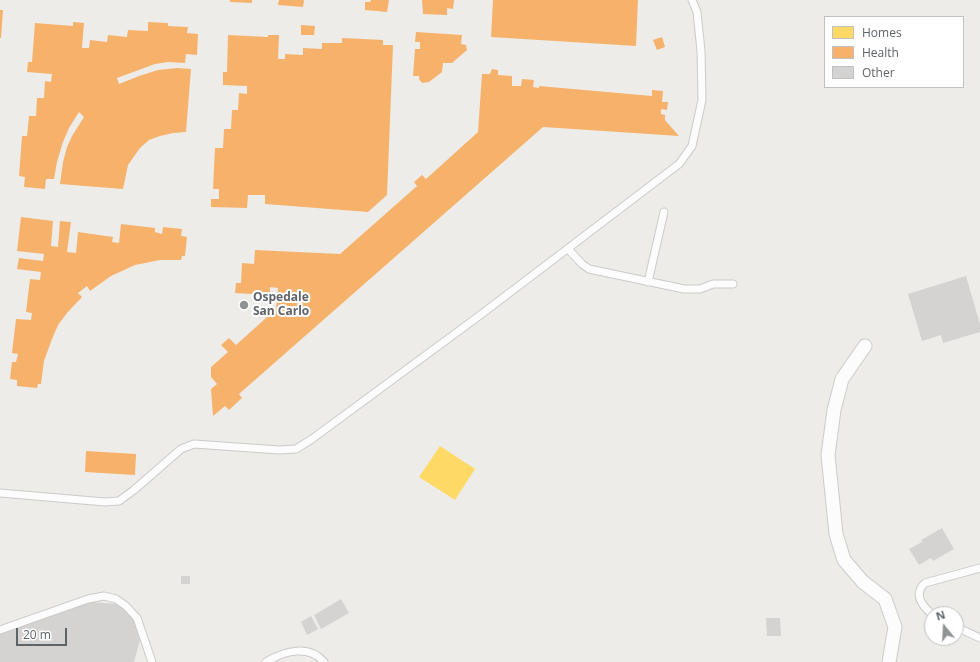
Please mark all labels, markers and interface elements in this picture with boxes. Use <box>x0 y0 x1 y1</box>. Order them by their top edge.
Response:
legend <box>824 16 964 88</box>
text: Homes <box>862 24 902 41</box>
text: Health <box>862 44 899 61</box>
text: Other <box>862 64 895 81</box>
place label: Ospedale San Carlo <box>253 291 309 319</box>
marker: Ospedale San Carlo <box>238 299 250 311</box>
north arrow <box>924 606 964 646</box>
text: N <box>934 607 947 624</box>
scale bar <box>18 620 69 646</box>
text: 20 m <box>23 626 51 643</box>

